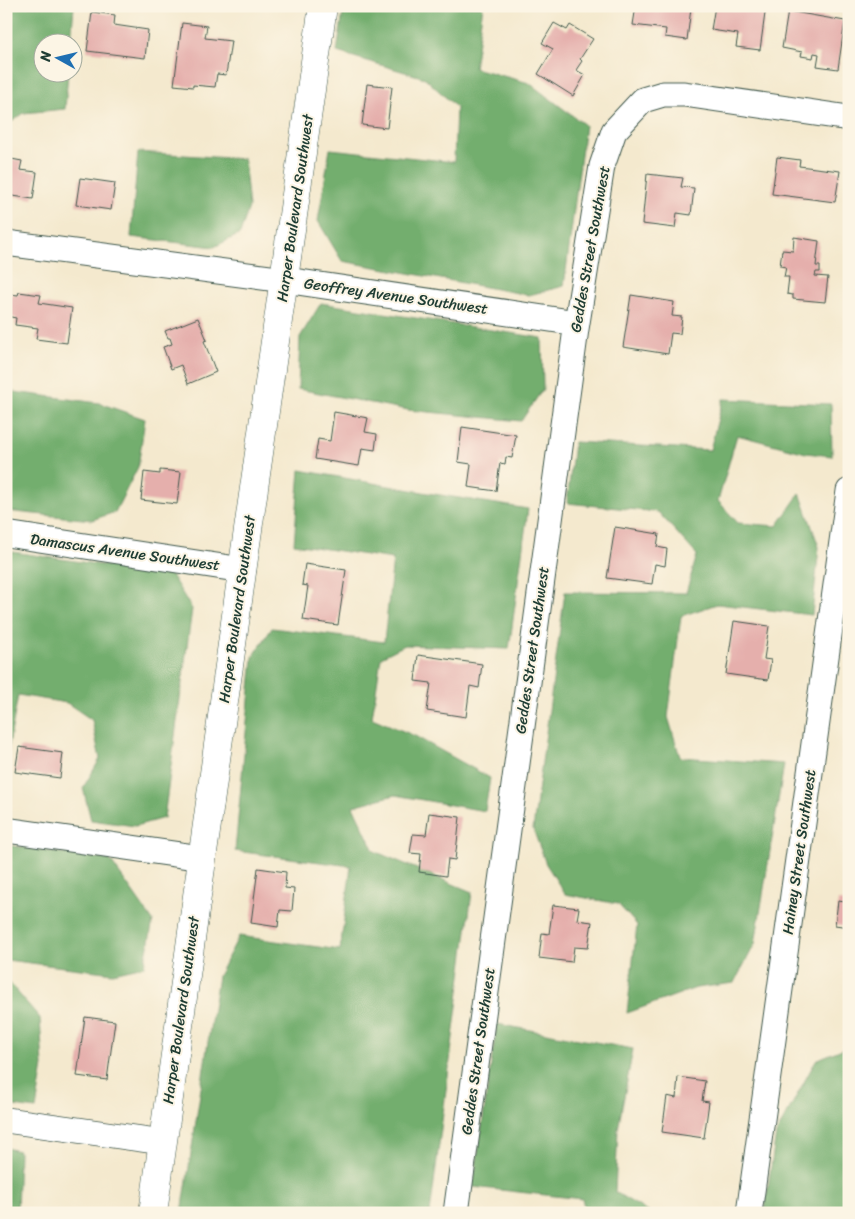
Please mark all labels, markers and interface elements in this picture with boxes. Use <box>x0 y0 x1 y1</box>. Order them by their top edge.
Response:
north arrow <box>32 32 82 82</box>
text: N <box>32 49 59 64</box>
street label: Harper Boulevard Southwest <box>269 111 321 304</box>
street label: Geddes Street Southwest <box>563 163 618 334</box>
street label: Geoffrey Avenue Southwest <box>302 270 490 322</box>
street label: Harper Boulevard Southwest <box>211 512 263 705</box>
street label: Damascus Avenue Southwest <box>29 526 222 578</box>
street label: Geddes Street Southwest <box>507 564 557 735</box>
street label: Hainey Street Southwest <box>775 767 824 936</box>
street label: Harper Boulevard Southwest <box>155 913 207 1106</box>
street label: Geddes Street Southwest <box>453 965 503 1136</box>

